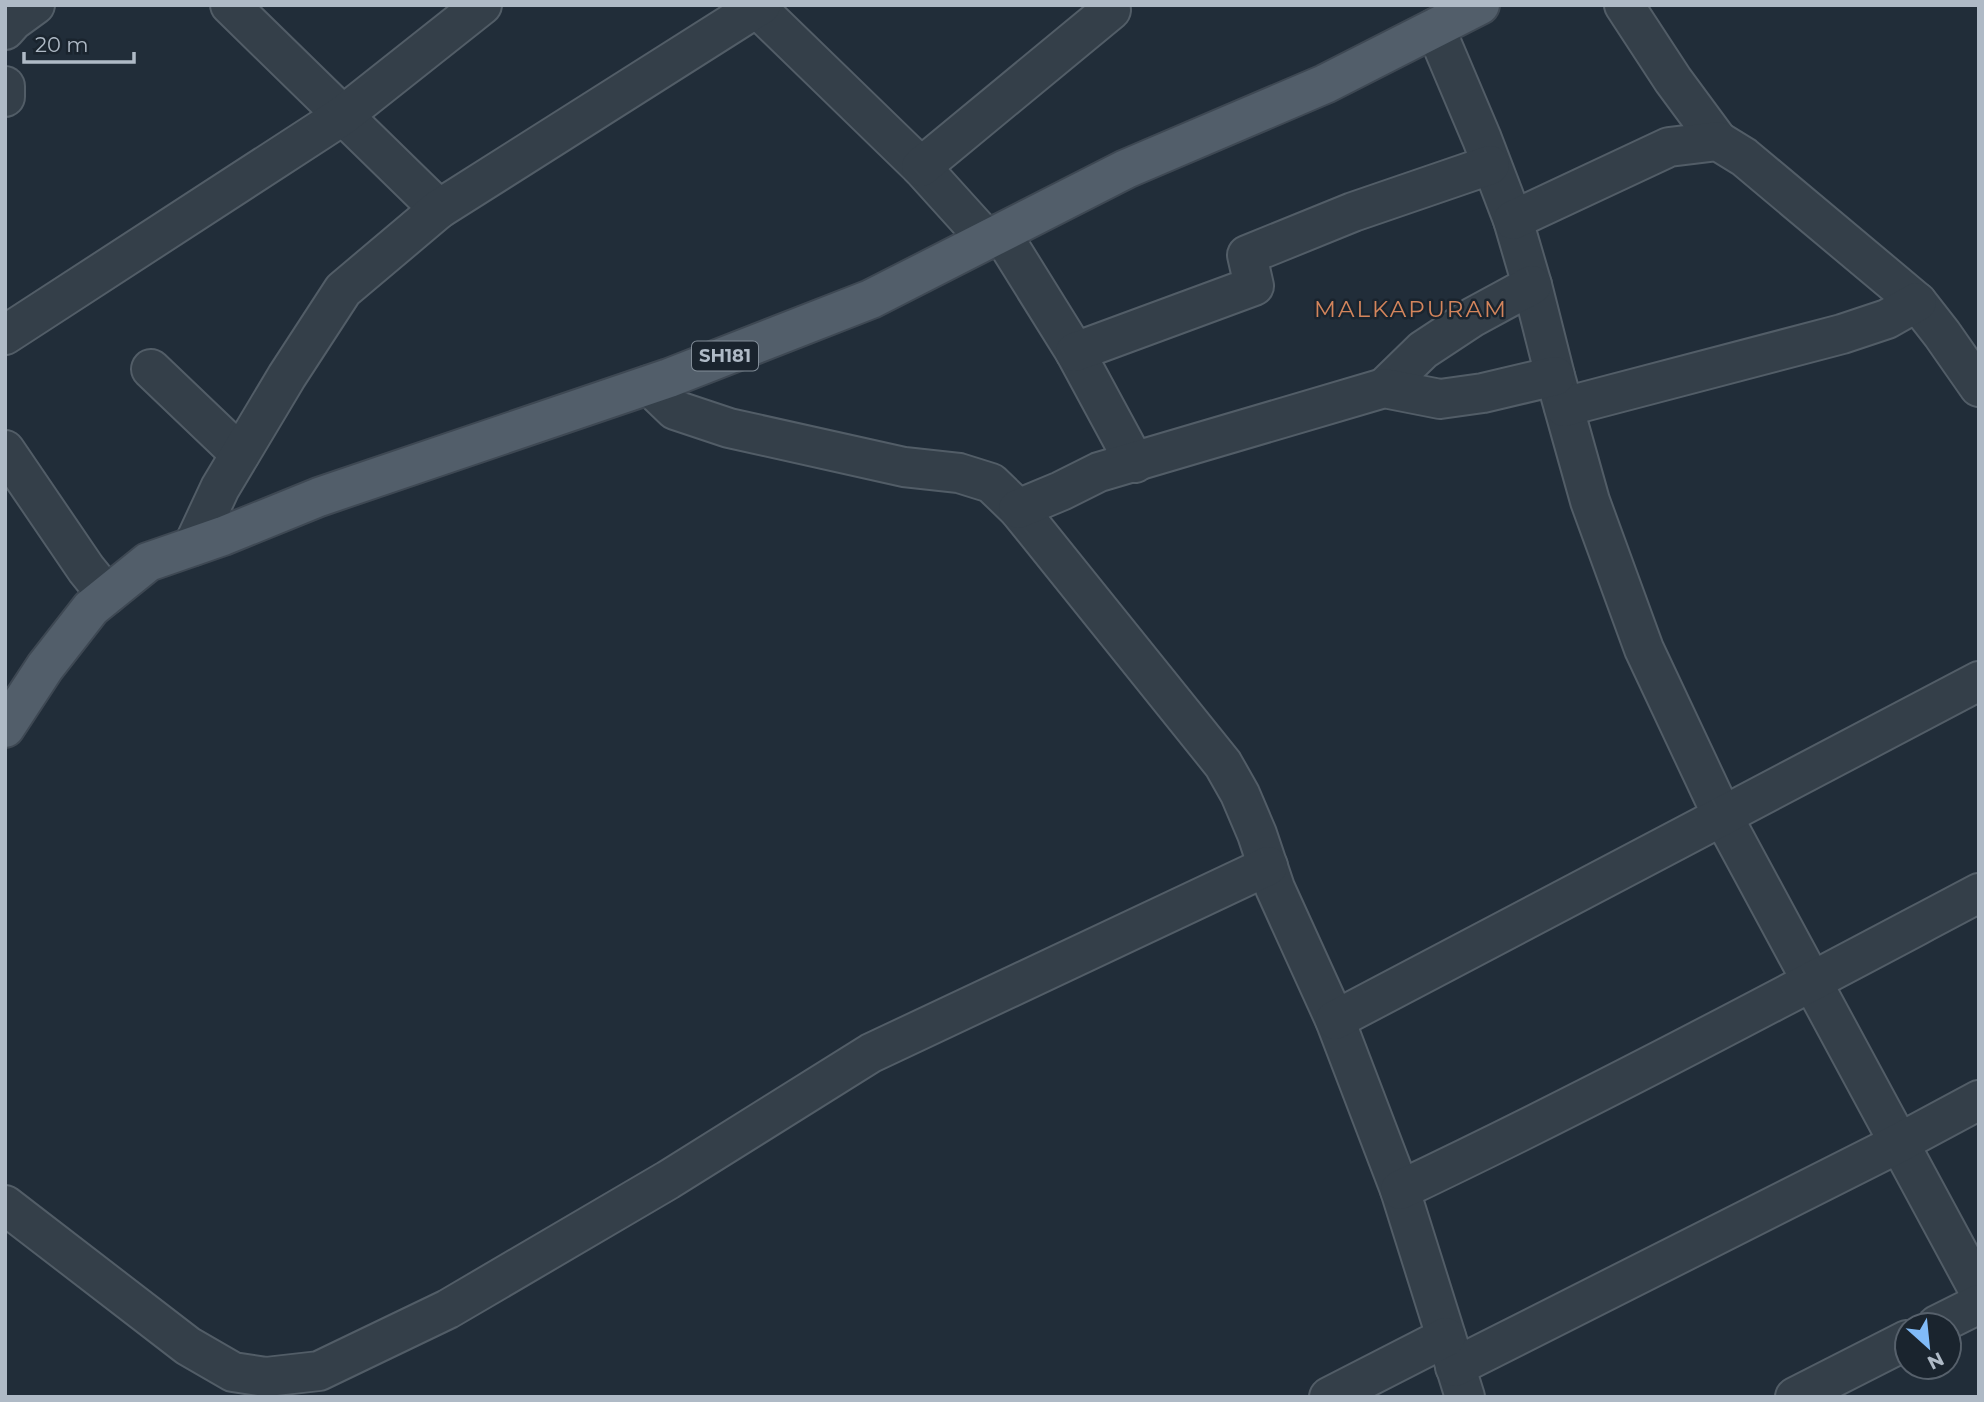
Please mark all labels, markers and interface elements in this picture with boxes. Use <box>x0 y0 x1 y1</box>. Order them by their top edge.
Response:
scale bar <box>24 21 135 65</box>
text: 20 m <box>35 32 89 57</box>
district label: MALKAPURAM <box>1314 295 1508 323</box>
road number: SH181 <box>692 342 758 370</box>
north arrow <box>1893 1311 1963 1381</box>
text: N <box>1923 1347 1948 1374</box>

